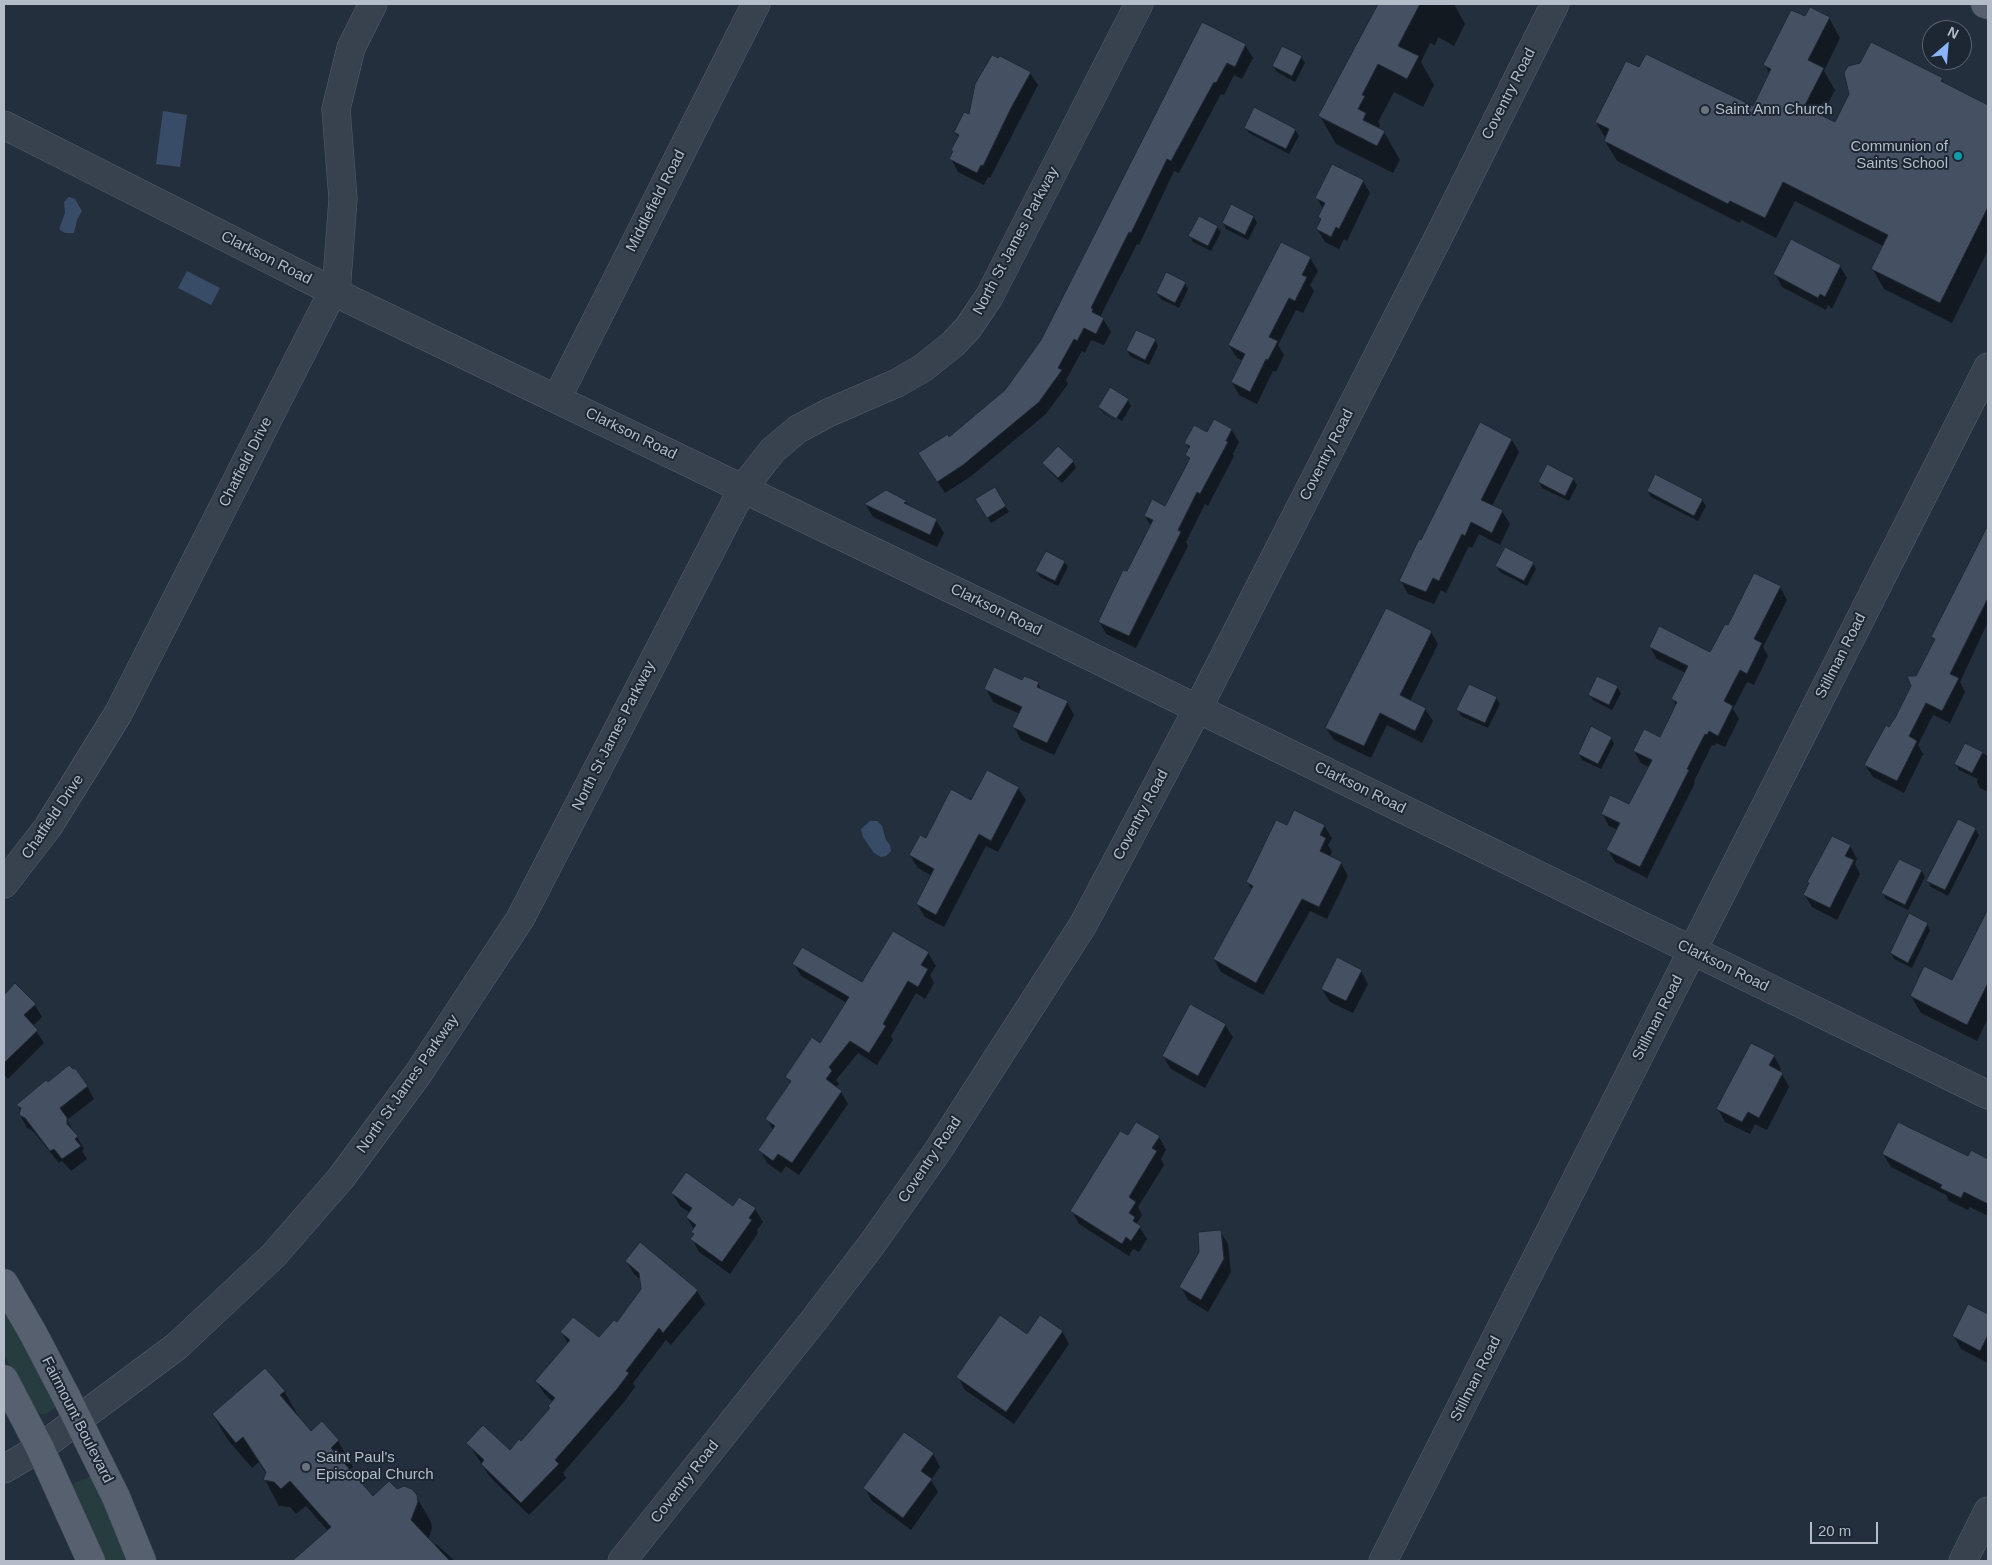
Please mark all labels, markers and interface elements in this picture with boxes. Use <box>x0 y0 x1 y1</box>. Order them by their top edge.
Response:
north arrow <box>1922 20 1972 70</box>
text: N <box>1945 23 1961 42</box>
street label: Coventry Road <box>1478 45 1540 143</box>
place label: Saint Ann Church <box>1715 101 1833 119</box>
marker: Saint Ann Church <box>1699 104 1711 116</box>
place label: Communion of Saints School <box>1850 138 1948 173</box>
street label: Middlefield Road <box>623 147 689 255</box>
marker: Communion of Saints School <box>1952 150 1964 162</box>
street label: North St James Parkway <box>969 164 1063 318</box>
street label: Clarkson Road <box>218 227 314 289</box>
street label: Clarkson Road <box>582 404 680 464</box>
street label: Coventry Road <box>1296 406 1358 504</box>
street label: Chatfield Drive <box>216 414 276 510</box>
street label: Clarkson Road <box>947 580 1045 640</box>
street label: Stillman Road <box>1812 610 1870 702</box>
street label: North St James Parkway <box>569 658 659 814</box>
street label: Clarkson Road <box>1311 758 1409 818</box>
street label: Coventry Road <box>1110 767 1172 863</box>
street label: Chatfield Drive <box>18 771 88 863</box>
street label: Clarkson Road <box>1674 936 1772 996</box>
street label: Stillman Road <box>1629 972 1687 1064</box>
street label: North St James Parkway <box>353 1011 463 1157</box>
street label: Coventry Road <box>895 1113 965 1207</box>
street label: Stillman Road <box>1447 1333 1505 1425</box>
street label: Fairmount Boulevard <box>37 1354 117 1486</box>
street label: Coventry Road <box>647 1437 723 1527</box>
place label: Saint Paul's Episcopal Church <box>316 1449 434 1484</box>
marker: Saint Paul's Episcopal Church <box>300 1461 312 1473</box>
scale bar <box>1812 1512 1880 1544</box>
text: 20 m <box>1818 1522 1851 1539</box>

